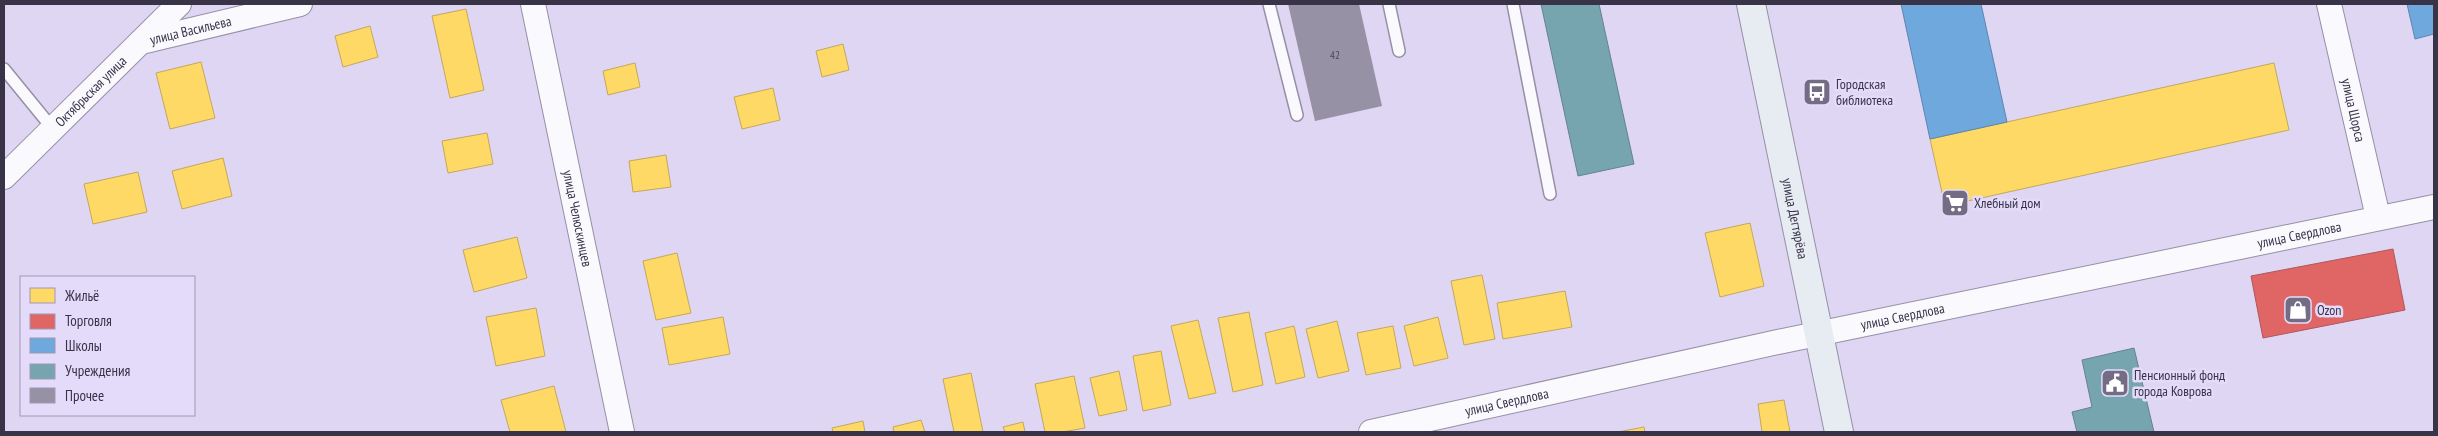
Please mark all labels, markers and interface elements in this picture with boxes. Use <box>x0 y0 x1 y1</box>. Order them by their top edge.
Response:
street label: улица Васильева <box>148 12 233 49</box>
house number: 42 <box>1330 48 1340 62</box>
street label: Октябрьская улица <box>51 52 130 130</box>
place label: Городская библиотека <box>1836 75 1893 109</box>
bus stop icon: Городская библиотека <box>1802 77 1832 107</box>
street label: улица Щорса <box>2337 77 2369 144</box>
street label: улица Челюскинцев <box>559 168 596 269</box>
street label: улица Дегтярёва <box>1778 176 1812 261</box>
supermarket icon: Хлебный дом <box>1940 188 1970 218</box>
place label: Хлебный дом <box>1974 194 2041 212</box>
street label: улица Свердлова <box>2256 217 2343 252</box>
legend <box>20 276 195 416</box>
text: Жильё <box>64 286 99 305</box>
shop icon: Ozon <box>2283 295 2313 325</box>
street label: улица Свердлова <box>1859 299 1946 334</box>
place label: Ozon <box>2317 301 2342 319</box>
text: Торговля <box>65 311 112 330</box>
text: Школы <box>65 336 102 355</box>
text: Учреждения <box>65 361 131 380</box>
place label: Пенсионный фонд города Коврова <box>2134 366 2225 400</box>
public building icon: Пенсионный фонд города Коврова <box>2100 368 2130 398</box>
street label: улица Свердлова <box>1463 384 1550 420</box>
text: Прочее <box>65 386 104 405</box>

